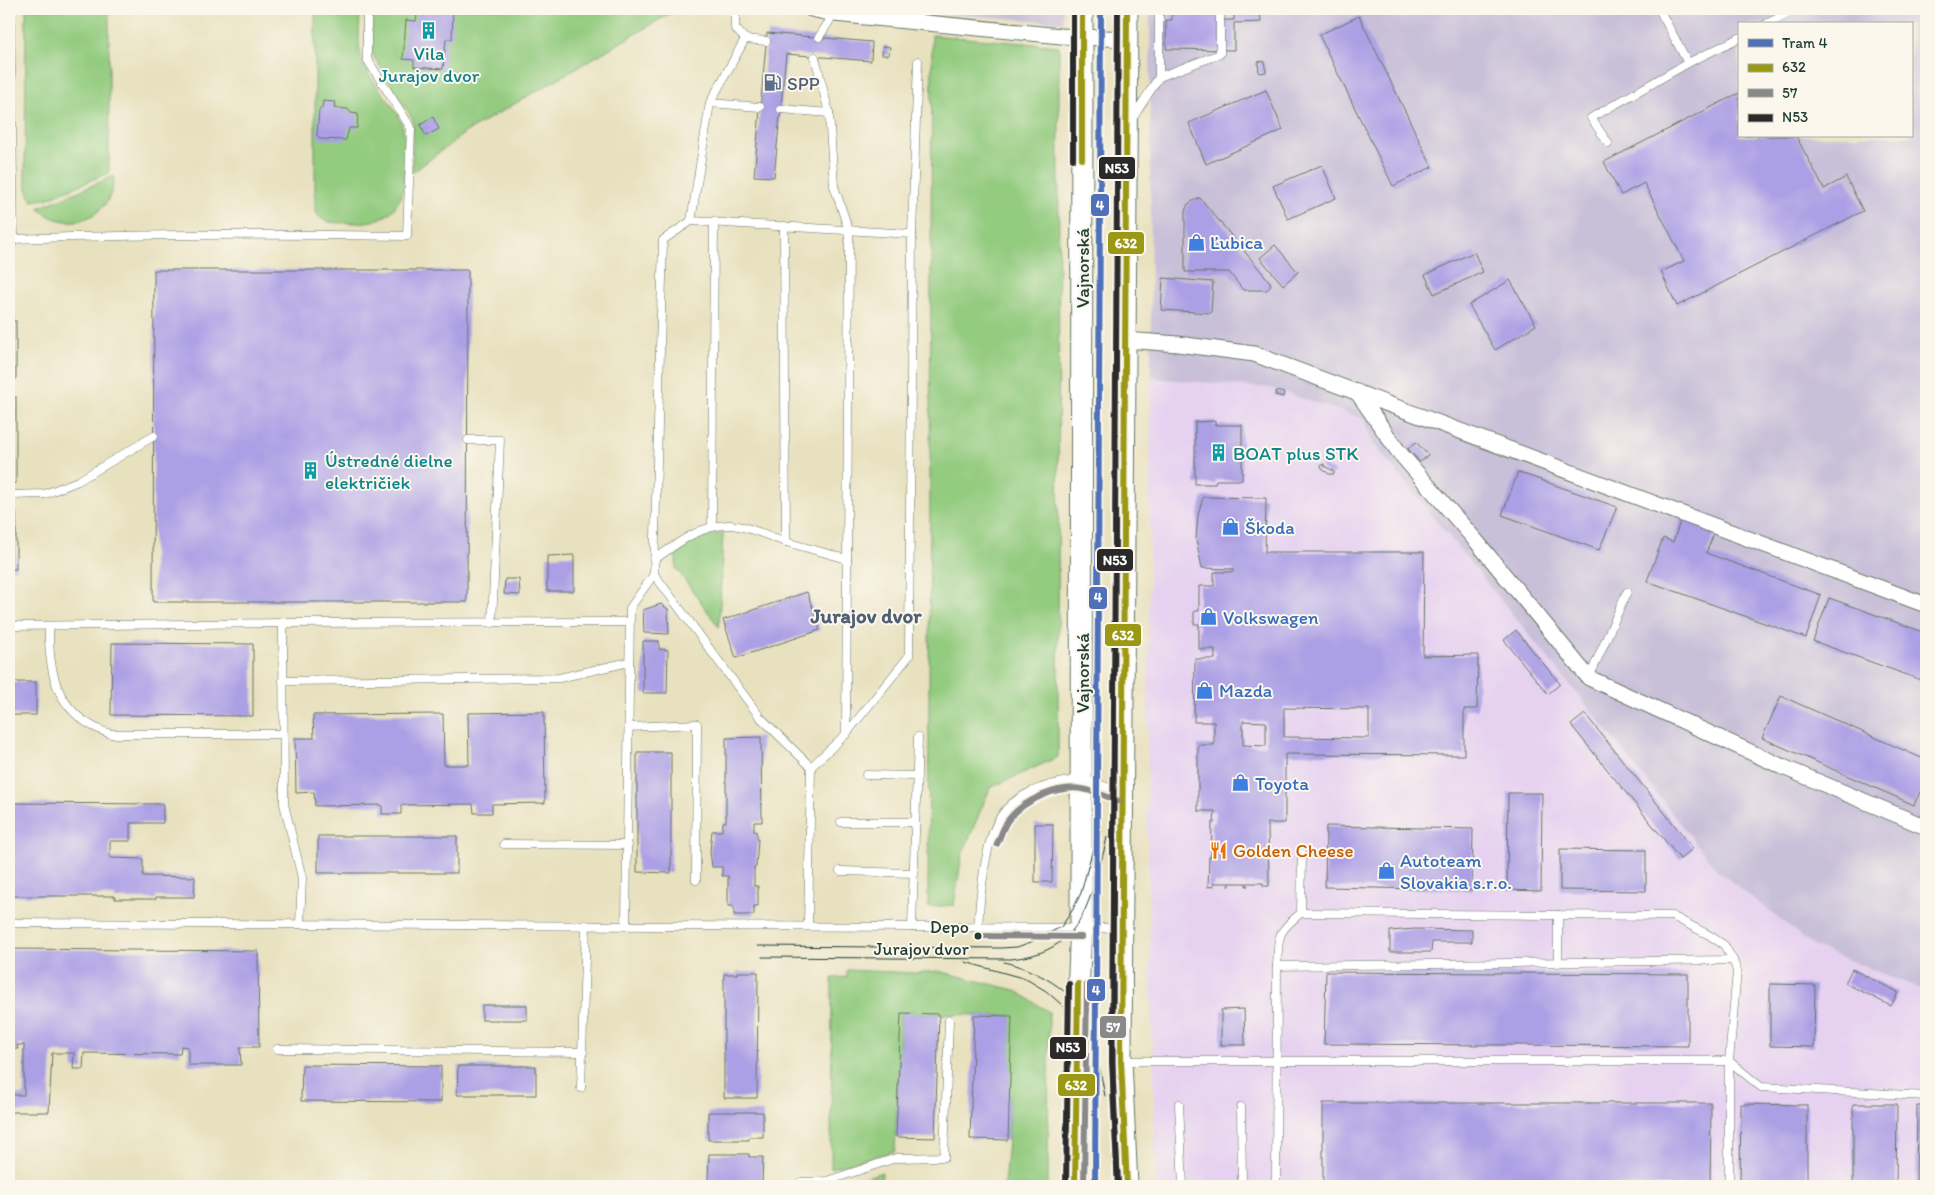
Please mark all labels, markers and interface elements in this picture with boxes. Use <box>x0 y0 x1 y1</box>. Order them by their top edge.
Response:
building icon: Vila Jurajov dvor <box>419 20 439 40</box>
legend <box>1738 22 1912 138</box>
text: Tram 4 <box>1782 34 1828 52</box>
place label: Vila Jurajov dvor <box>379 42 480 87</box>
text: 632 <box>1782 58 1806 76</box>
place label: SPP <box>787 72 820 95</box>
fuel station icon: SPP <box>763 73 783 93</box>
text: 57 <box>1782 84 1798 102</box>
text: N53 <box>1782 108 1808 126</box>
line badge: N53 <box>1098 156 1136 180</box>
text: N53 <box>1105 160 1130 177</box>
line badge: 4 <box>1090 193 1110 217</box>
text: 4 <box>1096 197 1105 214</box>
street label: Vajnorská <box>1071 228 1094 308</box>
line badge: 632 <box>1107 231 1145 255</box>
place label: Ľubica <box>1210 231 1263 254</box>
shop icon: Ľubica <box>1186 232 1206 252</box>
text: 632 <box>1115 235 1138 252</box>
place label: BOAT plus STK <box>1233 442 1359 465</box>
building icon: BOAT plus STK <box>1209 443 1229 463</box>
place label: Ústredné dielne električiek <box>325 449 453 494</box>
building icon: Ústredné dielne električiek <box>301 461 321 481</box>
place label: Škoda <box>1245 516 1295 539</box>
shop icon: Škoda <box>1221 517 1241 537</box>
line badge: N53 <box>1096 548 1134 572</box>
text: N53 <box>1103 552 1128 569</box>
line badge: 4 <box>1088 586 1108 610</box>
text: 4 <box>1094 589 1103 606</box>
district label: Jurajov dvor <box>809 603 922 629</box>
place label: Volkswagen <box>1223 606 1319 629</box>
shop icon: Volkswagen <box>1199 607 1219 627</box>
line badge: 632 <box>1104 623 1142 647</box>
text: 632 <box>1112 627 1135 644</box>
street label: Vajnorská <box>1071 633 1094 713</box>
place label: Mazda <box>1219 679 1272 702</box>
shop icon: Mazda <box>1195 680 1215 700</box>
place label: Toyota <box>1255 772 1309 795</box>
shop icon: Toyota <box>1231 773 1251 793</box>
place label: Golden Cheese <box>1233 839 1354 862</box>
restaurant icon: Golden Cheese <box>1209 840 1229 860</box>
place label: Autoteam Slovakia s.r.o. <box>1400 849 1512 894</box>
shop icon: Autoteam Slovakia s.r.o. <box>1376 861 1396 881</box>
place label: Depo Jurajov dvor <box>874 916 970 960</box>
marker: Depo Jurajov dvor <box>973 931 983 941</box>
line badge: 4 <box>1086 978 1106 1002</box>
text: 4 <box>1092 982 1101 999</box>
line badge: 57 <box>1099 1015 1127 1039</box>
text: 57 <box>1106 1019 1120 1036</box>
line badge: N53 <box>1049 1036 1087 1060</box>
text: N53 <box>1056 1039 1081 1056</box>
line badge: 632 <box>1057 1073 1096 1097</box>
text: 632 <box>1065 1077 1088 1094</box>

